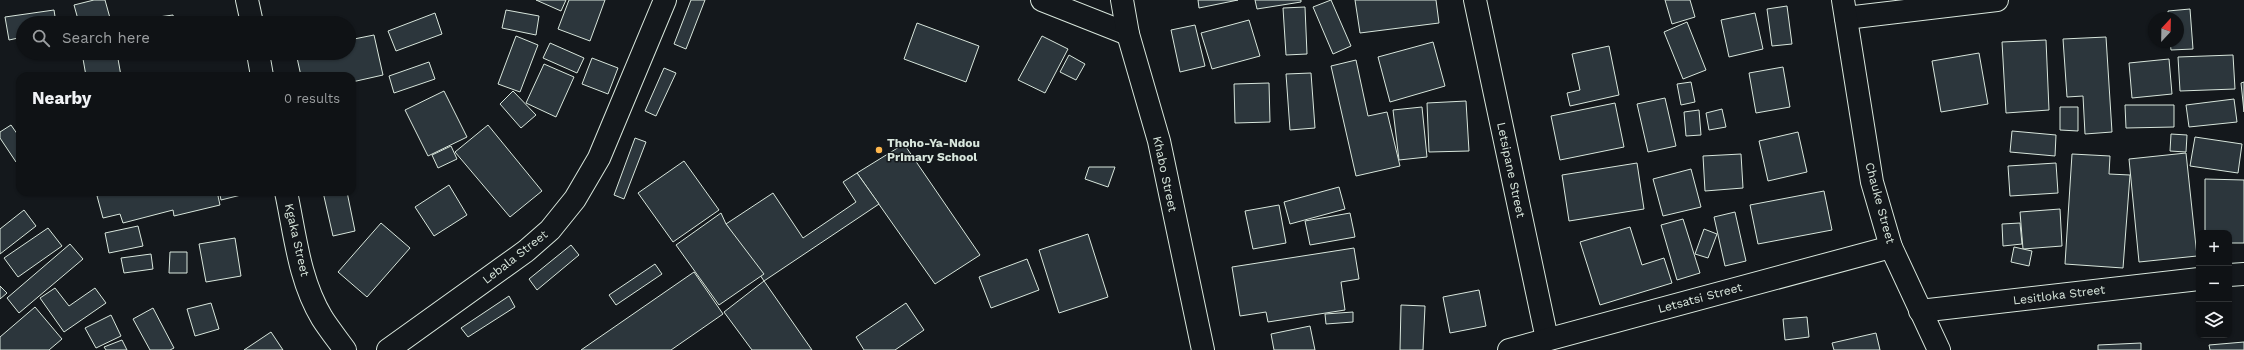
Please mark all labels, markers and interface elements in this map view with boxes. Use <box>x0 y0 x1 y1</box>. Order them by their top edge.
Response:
north arrow <box>2148 12 2184 48</box>
search box <box>16 16 356 60</box>
icon: search <box>30 27 52 49</box>
text: Search here <box>62 29 150 47</box>
text: Nearby <box>32 88 91 108</box>
text: 0 results <box>284 91 340 106</box>
street label: Letsipane Street <box>1494 121 1528 219</box>
street label: Khabo Street <box>1150 135 1180 213</box>
place label: Thoho-Ya-Ndou Primary School <box>887 136 980 164</box>
marker: Thoho-Ya-Ndou Primary School <box>874 145 884 155</box>
street label: Chauke Street <box>1862 161 1898 245</box>
street label: Kgaka Street <box>282 202 312 278</box>
street label: Lebala Street <box>480 227 550 287</box>
map controls <box>2196 230 2232 338</box>
button: + <box>2196 230 2232 266</box>
button: − <box>2196 266 2232 302</box>
street label: Letsatsi Street <box>1656 280 1744 316</box>
street label: Lesitloka Street <box>2012 282 2106 308</box>
button: layers <box>2196 302 2232 338</box>

